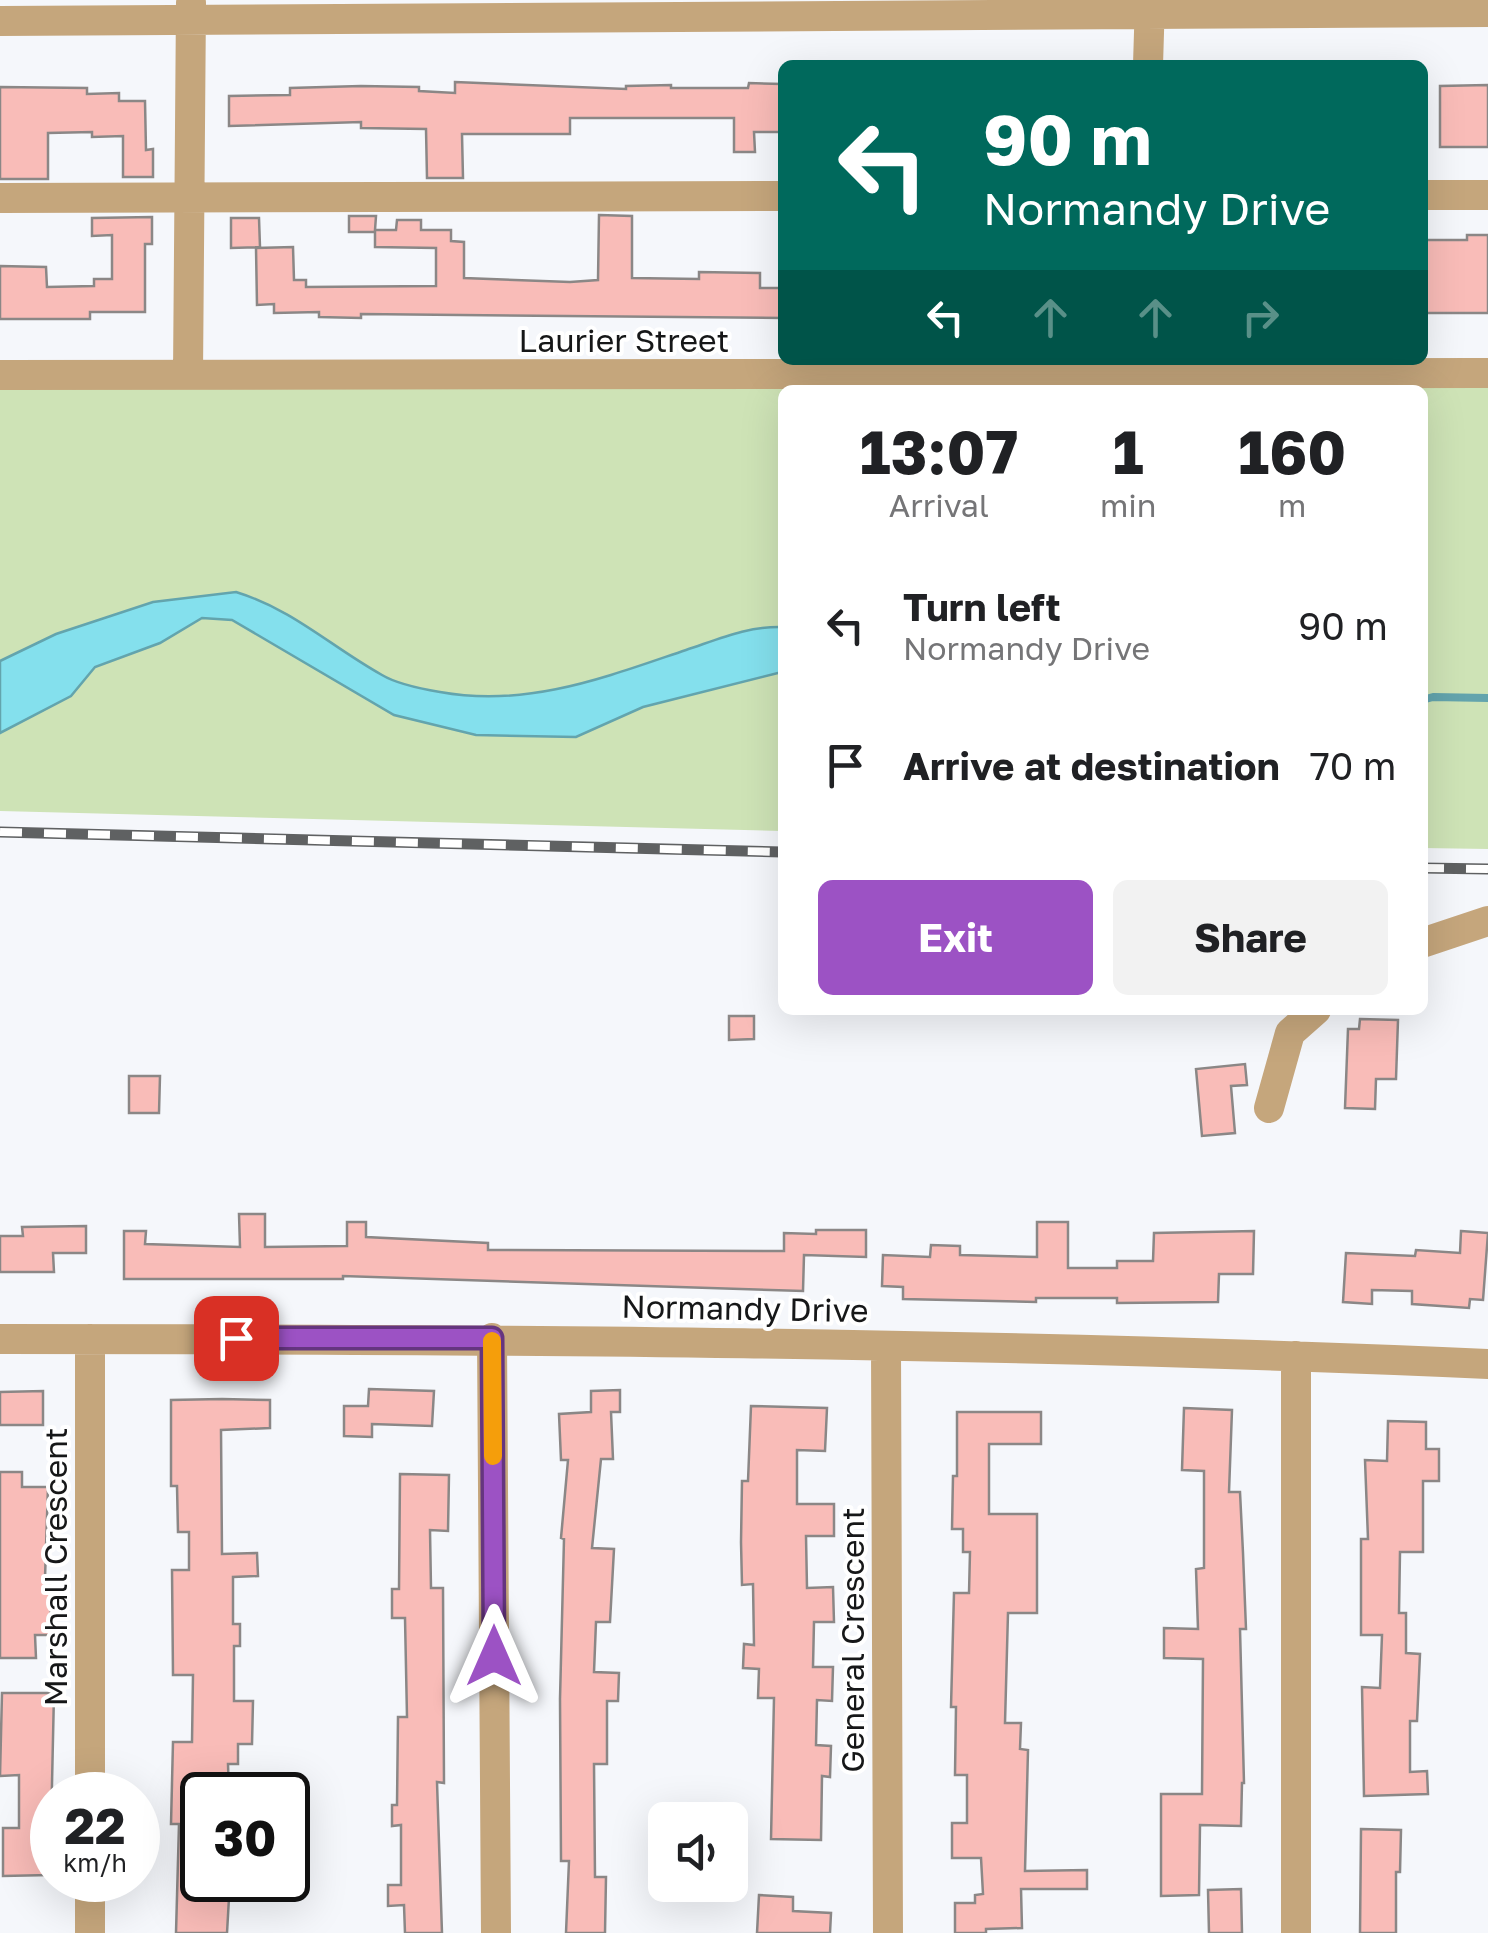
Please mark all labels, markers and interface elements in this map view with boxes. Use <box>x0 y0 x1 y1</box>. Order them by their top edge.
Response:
text: 90 m <box>983 96 1152 180</box>
icon: left <box>818 100 948 230</box>
text: Normandy Drive <box>983 181 1330 235</box>
icon: left <box>918 290 973 345</box>
icon: ahead <box>1023 290 1078 345</box>
icon: ahead <box>1128 290 1183 345</box>
icon: right <box>1233 290 1288 345</box>
street label: Laurier Street <box>519 321 729 359</box>
text: 13:07 <box>860 415 1018 487</box>
text: 1 <box>1113 415 1144 487</box>
text: 160 <box>1238 415 1346 487</box>
text: Arrival <box>889 486 989 524</box>
text: min <box>1100 486 1156 524</box>
text: m <box>1278 486 1306 524</box>
text: Turn left <box>903 584 1061 629</box>
icon: left <box>818 598 873 653</box>
text: 90 m <box>1298 603 1388 648</box>
text: Normandy Drive <box>903 629 1150 667</box>
icon: arrive <box>818 738 873 793</box>
text: Arrive at destination <box>903 743 1280 788</box>
text: 70 m <box>1310 743 1397 788</box>
button: Exit <box>818 880 1093 995</box>
button: Share <box>1113 880 1388 995</box>
street label: Normandy Drive <box>621 1287 869 1329</box>
pin <box>194 1296 279 1381</box>
icon: arrive <box>209 1311 264 1366</box>
street label: Marshall Crescent <box>36 1428 74 1706</box>
street label: General Crescent <box>833 1507 871 1773</box>
position arrow <box>442 1604 546 1708</box>
speed limit sign: 30 <box>180 1772 310 1902</box>
text: 22 <box>64 1795 125 1855</box>
map controls <box>648 1802 748 1902</box>
button: sound <box>648 1802 748 1902</box>
text: km/h <box>63 1847 127 1878</box>

